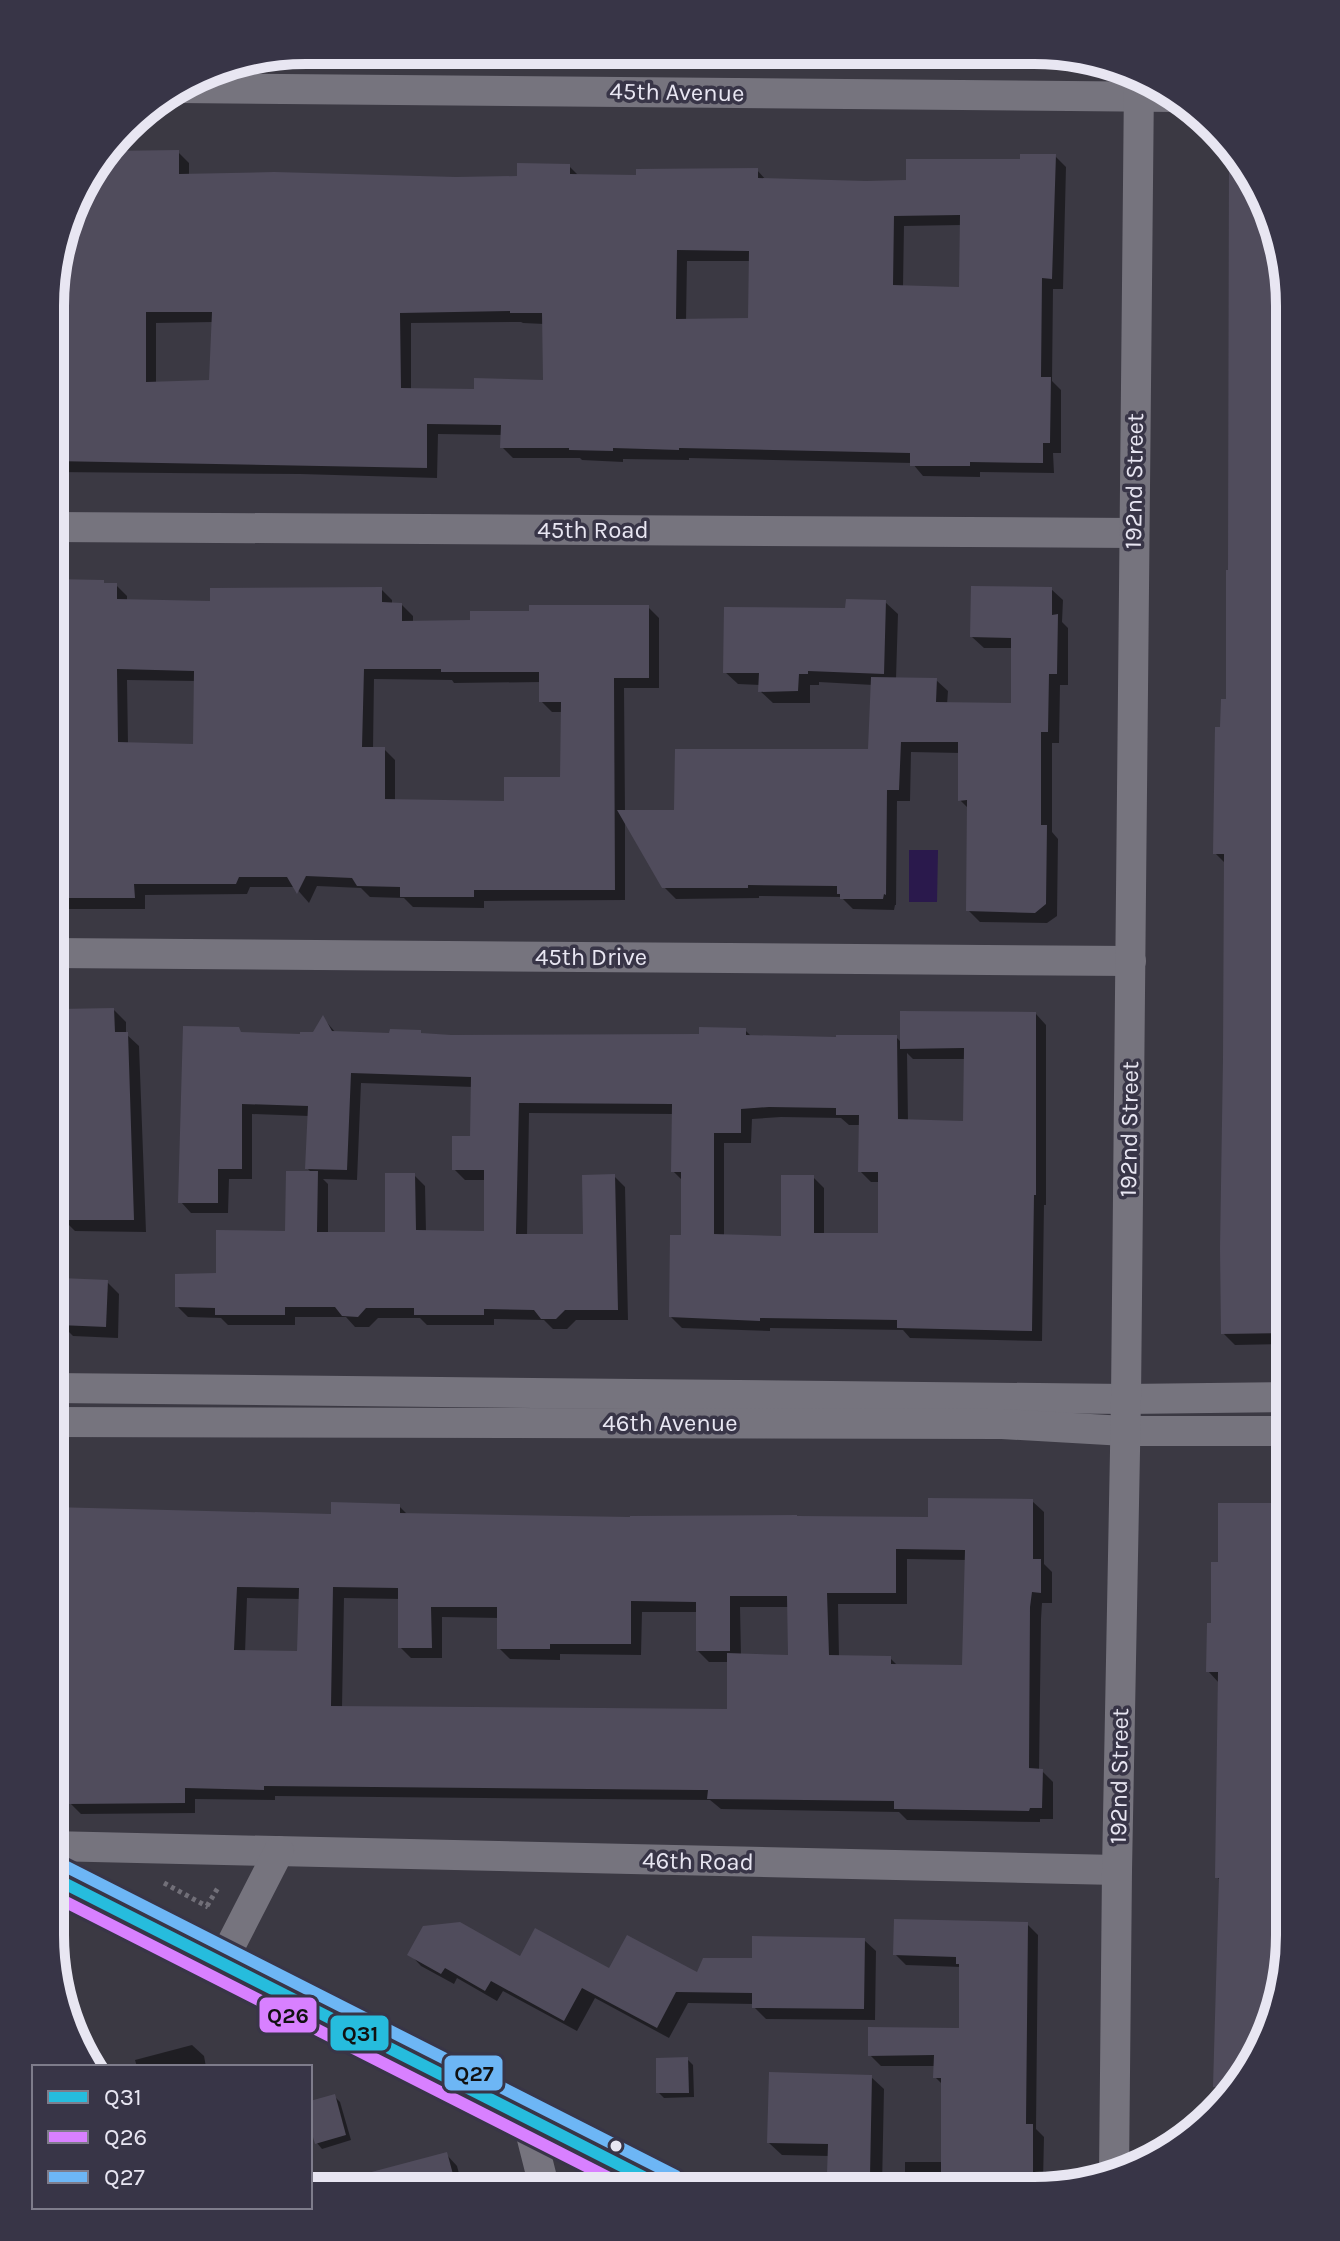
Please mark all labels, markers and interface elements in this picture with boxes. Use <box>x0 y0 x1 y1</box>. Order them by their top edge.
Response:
street label: 45th Avenue <box>609 77 745 107</box>
street label: 192nd Street <box>1119 413 1149 549</box>
street label: 45th Road <box>537 516 649 544</box>
street label: 45th Drive <box>535 943 647 971</box>
street label: 192nd Street <box>1114 1061 1144 1197</box>
street label: 46th Avenue <box>602 1409 738 1437</box>
street label: 192nd Street <box>1104 1708 1134 1844</box>
street label: 46th Road <box>642 1846 754 1876</box>
line badge: Q26 <box>258 1996 318 2034</box>
text: Q26 <box>267 2003 309 2029</box>
line badge: Q31 <box>329 2014 390 2052</box>
text: Q31 <box>342 2021 378 2047</box>
line badge: Q27 <box>443 2054 504 2092</box>
text: Q27 <box>454 2061 494 2087</box>
legend <box>32 2065 312 2209</box>
text: Q31 <box>104 2083 142 2111</box>
text: Q26 <box>104 2123 147 2151</box>
unlabelled marker <box>608 2138 624 2154</box>
text: Q27 <box>104 2163 145 2191</box>

